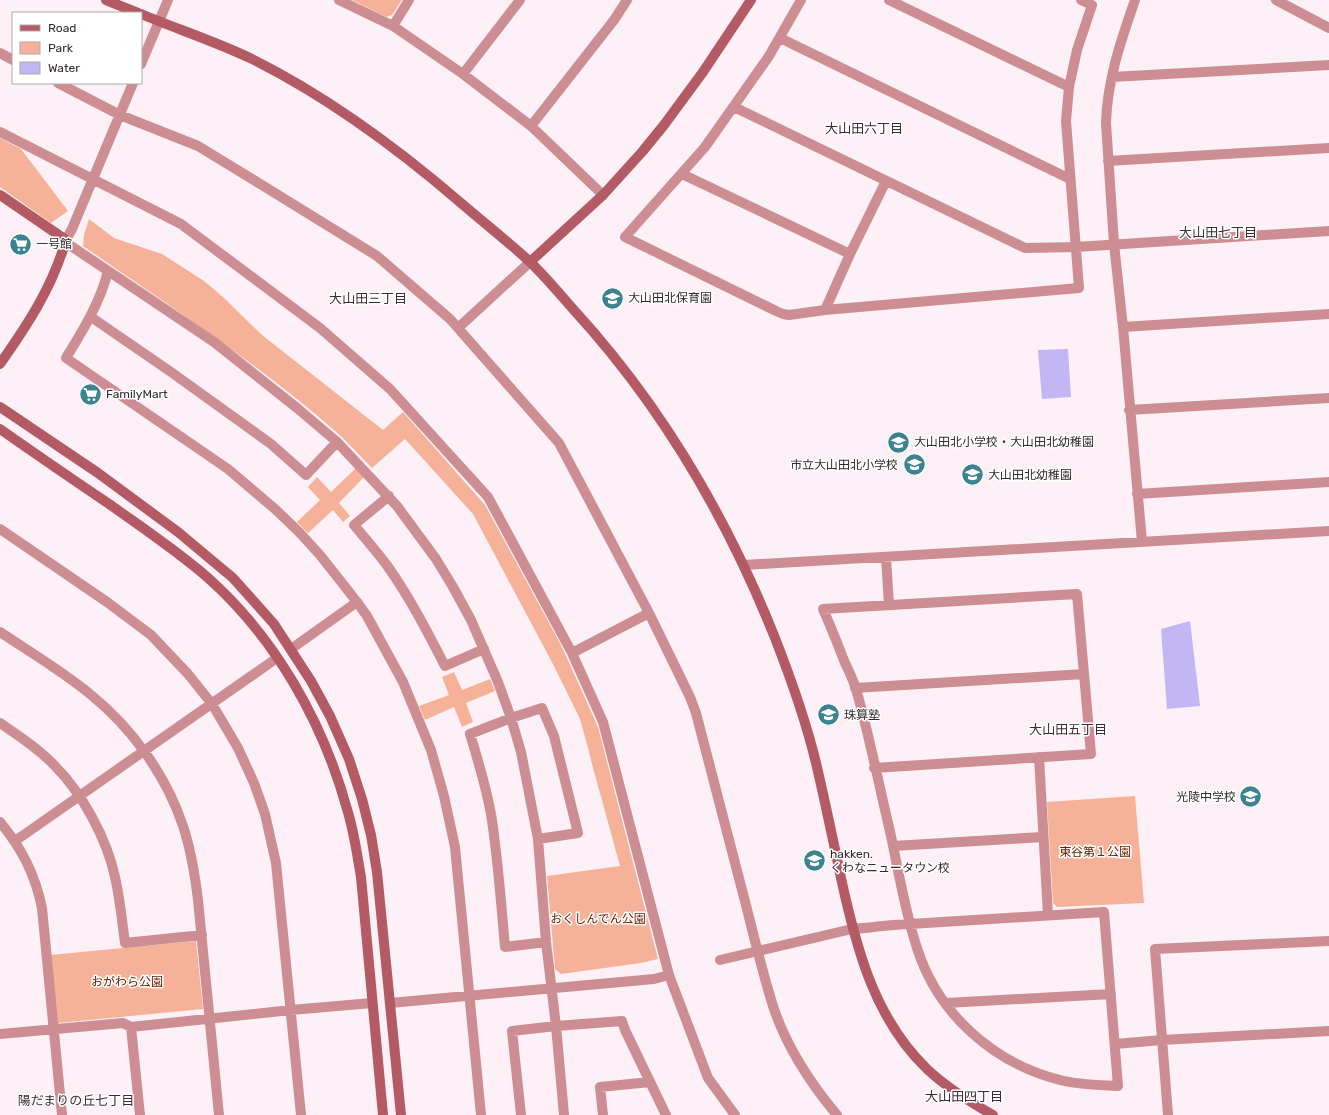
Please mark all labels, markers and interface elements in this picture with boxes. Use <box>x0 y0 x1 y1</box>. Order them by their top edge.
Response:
legend <box>12 12 142 84</box>
text: Road <box>48 21 76 35</box>
text: Park <box>48 41 74 55</box>
text: Water <box>48 61 80 75</box>
district label: 大山田六丁目 <box>825 121 903 136</box>
district label: 大山田七丁目 <box>1179 225 1257 240</box>
supermarket icon: 一号館 <box>7 231 33 257</box>
place label: 一号館 <box>36 237 72 251</box>
school or university icon: 大山田北保育園 <box>600 285 626 311</box>
district label: 大山田三丁目 <box>329 291 407 306</box>
place label: 大山田北保育園 <box>628 291 712 305</box>
supermarket icon: FamilyMart <box>78 381 104 407</box>
place label: FamilyMart <box>106 387 168 401</box>
school or university icon: 大山田北小学校・大山田北幼稚園 <box>886 429 912 455</box>
place label: 大山田北小学校・大山田北幼稚園 <box>914 435 1094 449</box>
school or university icon: 市立大山田北小学校 <box>901 452 927 478</box>
place label: 市立大山田北小学校 <box>790 458 898 472</box>
school or university icon: 大山田北幼稚園 <box>960 462 986 488</box>
place label: 大山田北幼稚園 <box>988 468 1072 482</box>
school or university icon: 珠算塾 <box>816 702 842 728</box>
place label: 珠算塾 <box>844 708 880 722</box>
district label: 大山田五丁目 <box>1029 722 1107 737</box>
school or university icon: 光陵中学校 <box>1238 784 1264 810</box>
place label: 光陵中学校 <box>1176 790 1236 804</box>
park label: 東谷第１公園 <box>1059 845 1131 859</box>
place label: hakken. くわなニュータウン校 <box>830 847 950 875</box>
school or university icon: hakken. くわなニュータウン校 <box>801 848 827 874</box>
park label: おくしんでん公園 <box>550 912 646 926</box>
park label: おがわら公園 <box>91 975 163 989</box>
district label: 大山田四丁目 <box>925 1089 1003 1104</box>
district label: 陽だまりの丘七丁目 <box>18 1093 134 1108</box>

